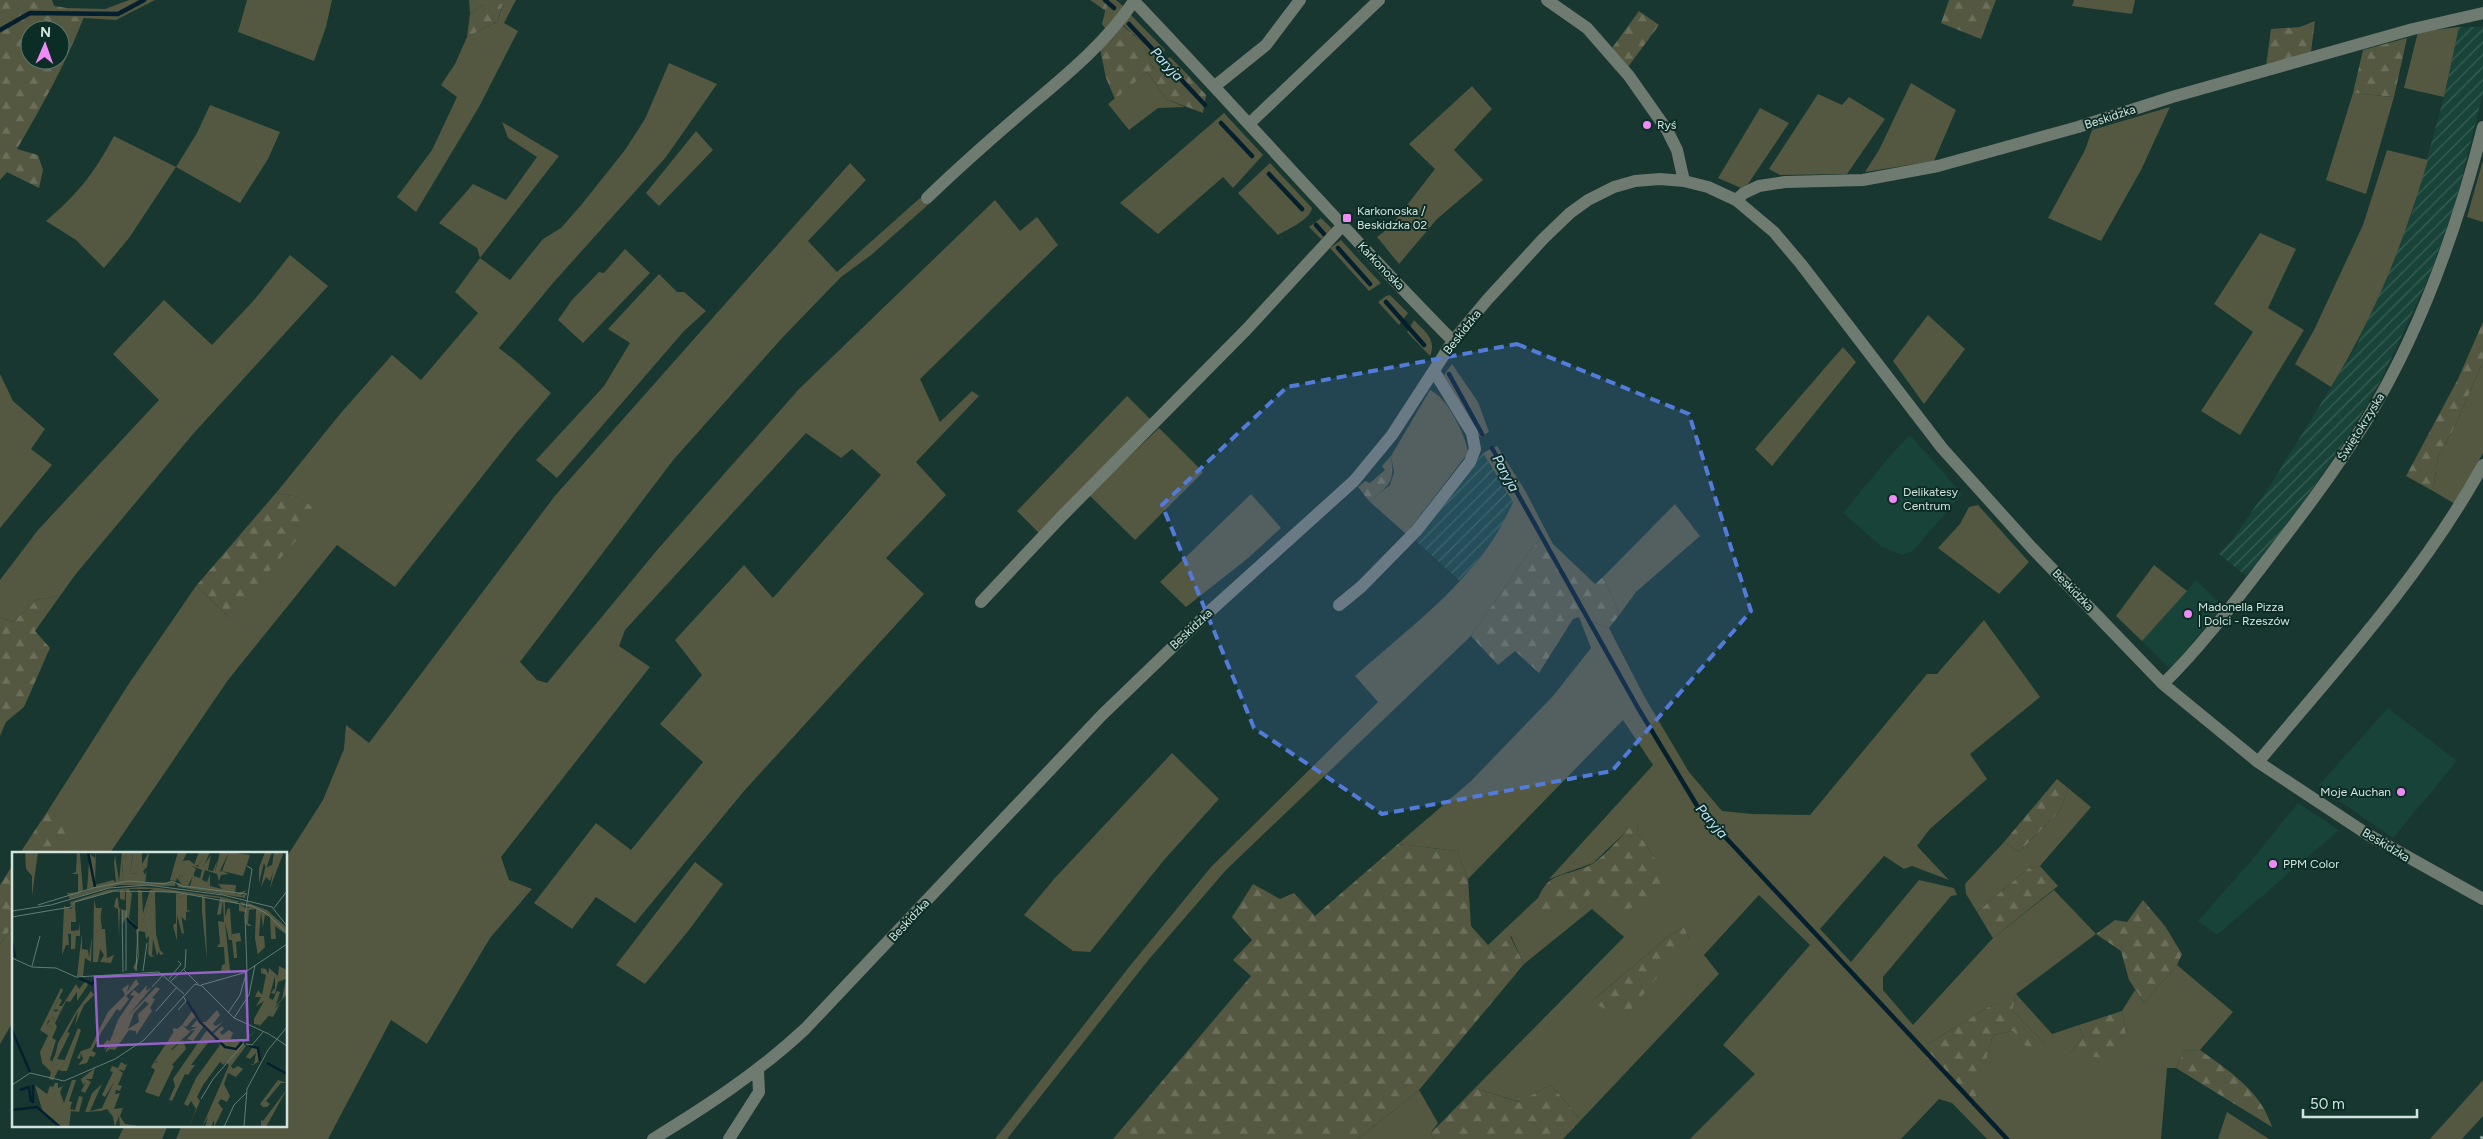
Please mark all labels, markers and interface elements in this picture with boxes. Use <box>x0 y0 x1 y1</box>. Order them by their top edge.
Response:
north arrow <box>20 20 70 70</box>
text: N <box>40 24 51 41</box>
water label: Paryja <box>1147 44 1187 85</box>
street label: Beskidzka <box>2083 102 2137 132</box>
place label: Ryś <box>1657 118 1677 132</box>
marker: Ryś <box>1641 119 1653 131</box>
place label: Karkonoska / Beskidzka 02 <box>1357 204 1427 232</box>
marker: Karkonoska / Beskidzka 02 <box>1341 212 1353 224</box>
street label: Karkonoska <box>1355 239 1407 293</box>
street label: Beskidzka <box>1440 307 1484 357</box>
street label: Świętokrzyska <box>2335 391 2387 463</box>
water label: Paryja <box>1488 452 1523 495</box>
place label: Delikatesy Centrum <box>1903 485 1959 513</box>
marker: Delikatesy Centrum <box>1887 493 1899 505</box>
street label: Beskidzka <box>2050 566 2096 614</box>
place label: Madonella Pizza | Dolci - Rzeszów <box>2198 600 2290 628</box>
street label: Beskidzka <box>1167 606 1215 652</box>
marker: Madonella Pizza | Dolci - Rzeszów <box>2182 608 2194 620</box>
place label: Moje Auchan <box>2320 785 2391 799</box>
marker: Moje Auchan <box>2395 786 2407 798</box>
water label: Paryja <box>1692 801 1731 842</box>
street label: Beskidzka <box>2360 825 2412 865</box>
inset map <box>12 852 288 1126</box>
place label: PPM Color <box>2283 857 2339 871</box>
marker: PPM Color <box>2267 858 2279 870</box>
street label: Beskidzka <box>886 896 932 944</box>
scale bar <box>2303 1086 2417 1118</box>
text: 50 m <box>2310 1095 2345 1113</box>

